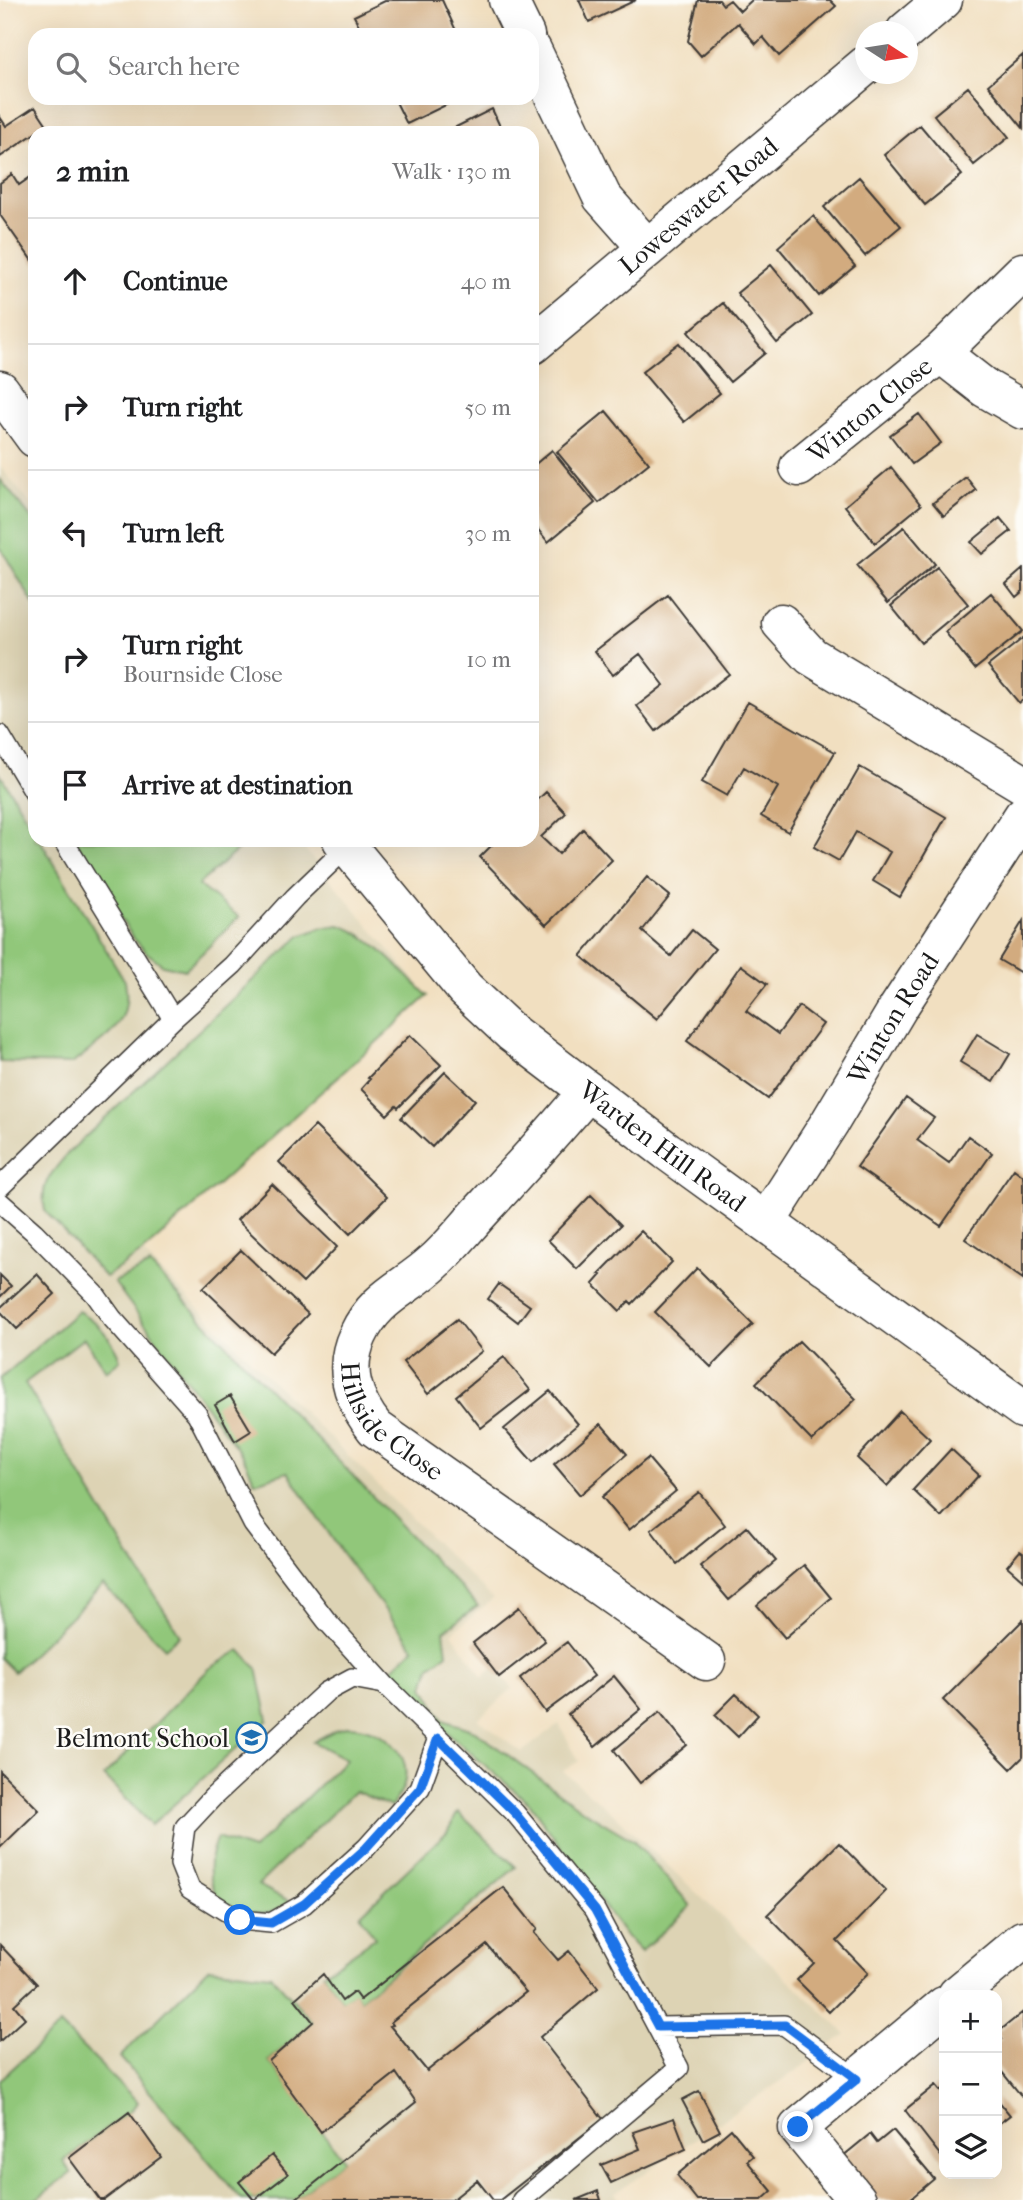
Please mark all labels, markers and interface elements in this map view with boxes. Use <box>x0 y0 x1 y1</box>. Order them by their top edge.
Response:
north arrow <box>855 21 918 84</box>
search box <box>28 28 539 105</box>
icon: search <box>52 48 90 86</box>
text: Search here <box>108 51 240 82</box>
street label: Loweswater Road <box>613 130 785 281</box>
text: 2 min <box>56 154 129 189</box>
text: Walk · 130 m <box>392 158 511 185</box>
icon: ahead <box>56 262 94 300</box>
text: Continue <box>123 266 228 297</box>
text: 40 m <box>461 268 511 295</box>
street label: Winton Close <box>800 350 938 470</box>
icon: right <box>56 388 94 426</box>
text: Turn right <box>123 392 243 423</box>
text: 50 m <box>464 394 511 421</box>
icon: left <box>56 514 94 552</box>
text: Turn left <box>123 518 224 549</box>
text: 30 m <box>465 520 511 547</box>
text: Turn right <box>123 630 243 661</box>
icon: right <box>56 640 94 678</box>
text: 10 m <box>466 646 511 673</box>
text: Bournside Close <box>123 661 283 688</box>
icon: arrive <box>56 766 94 804</box>
text: Arrive at destination <box>123 770 353 801</box>
street label: Winton Road <box>840 946 946 1091</box>
street label: Warden Hill Road <box>572 1073 753 1219</box>
street label: Hillside Close <box>334 1361 450 1487</box>
school or university icon: Belmont School <box>235 1721 269 1755</box>
place label: Belmont School <box>55 1723 229 1754</box>
route start <box>224 1904 255 1935</box>
map controls <box>939 1990 1002 2179</box>
button: + <box>939 1990 1002 2053</box>
button: − <box>939 2053 1002 2116</box>
route end <box>782 2111 813 2142</box>
button: layers <box>939 2116 1002 2179</box>

